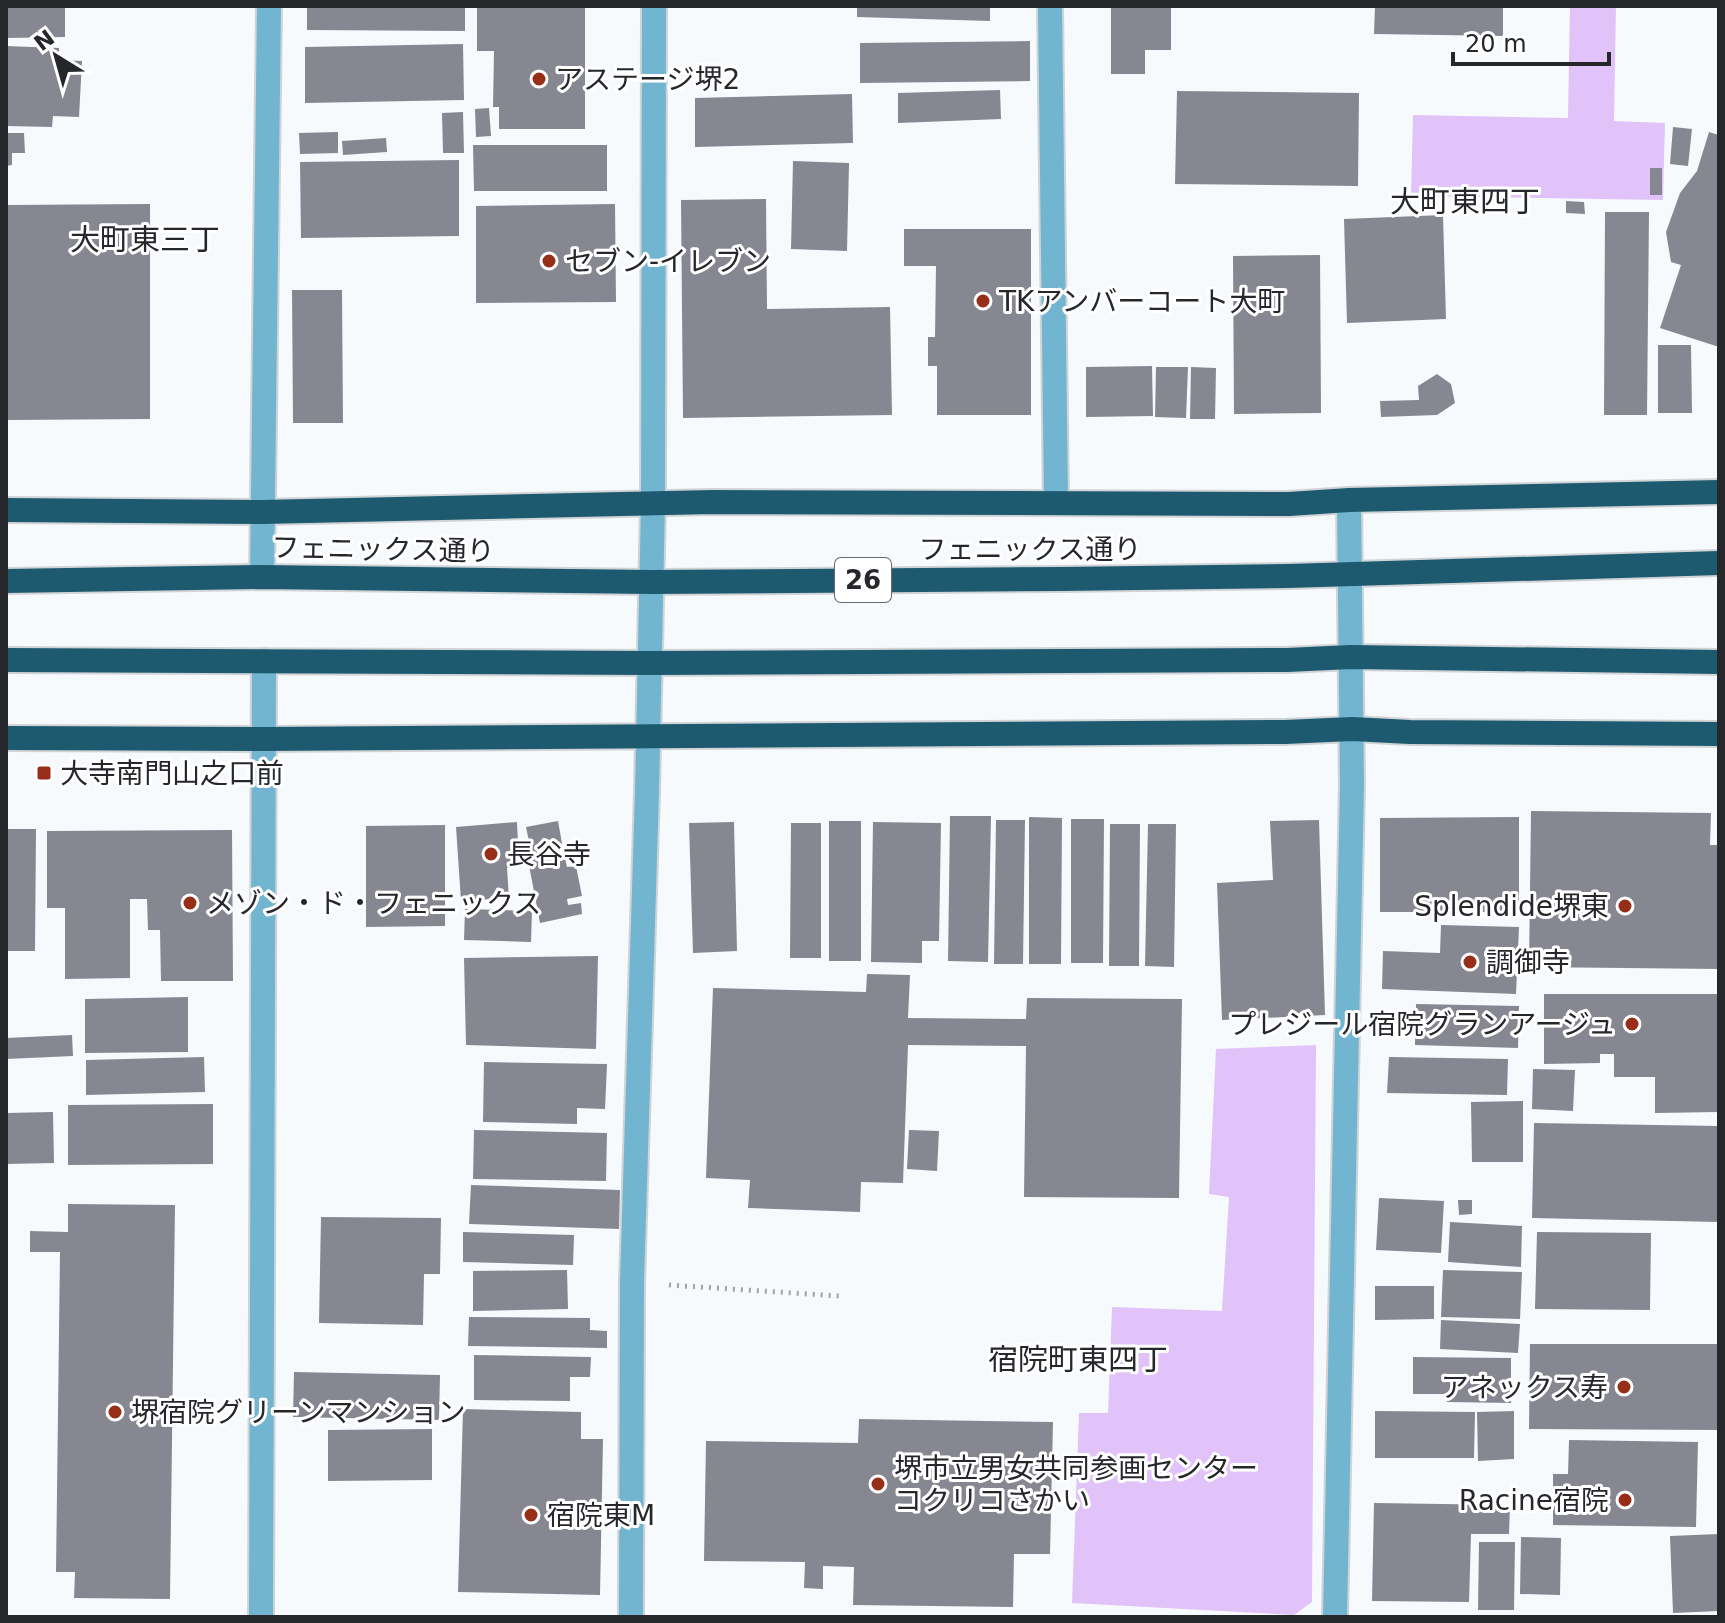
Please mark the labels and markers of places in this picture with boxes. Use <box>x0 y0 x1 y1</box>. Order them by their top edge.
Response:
place label: アステージ堺2 <box>555 63 740 96</box>
marker: アステージ堺2 <box>530 70 548 88</box>
place label: セブン-イレブン <box>565 245 771 278</box>
marker: セブン-イレブン <box>540 252 558 270</box>
place label: TKアンバーコート大町 <box>998 285 1285 318</box>
marker: TKアンバーコート大町 <box>974 292 992 310</box>
place label: 大寺南門山之口前 <box>60 757 284 790</box>
marker: 大寺南門山之口前 <box>35 764 53 782</box>
place label: 長谷寺 <box>507 838 591 871</box>
marker: 長谷寺 <box>482 845 500 863</box>
place label: メゾン・ド・フェニックス <box>206 887 541 920</box>
place label: Splendide堺東 <box>1414 890 1609 923</box>
marker: メゾン・ド・フェニックス <box>181 894 199 912</box>
marker: Splendide堺東 <box>1616 897 1634 915</box>
place label: 調御寺 <box>1486 946 1570 979</box>
marker: 調御寺 <box>1461 953 1479 971</box>
place label: プレジール宿院グランアージュ <box>1228 1008 1616 1041</box>
marker: プレジール宿院グランアージュ <box>1623 1015 1641 1033</box>
place label: アネックス寿 <box>1441 1371 1608 1404</box>
marker: アネックス寿 <box>1615 1378 1633 1396</box>
place label: 堺宿院グリーンマンション <box>131 1396 466 1429</box>
marker: 堺宿院グリーンマンション <box>106 1403 124 1421</box>
place label: 堺市立男女共同参画センター コクリコさかい <box>894 1452 1258 1517</box>
marker: 堺市立男女共同参画センター コクリコさかい <box>869 1475 887 1493</box>
place label: Racine宿院 <box>1459 1484 1609 1517</box>
marker: Racine宿院 <box>1616 1491 1634 1509</box>
place label: 宿院東M <box>547 1499 655 1532</box>
marker: 宿院東M <box>522 1506 540 1524</box>

